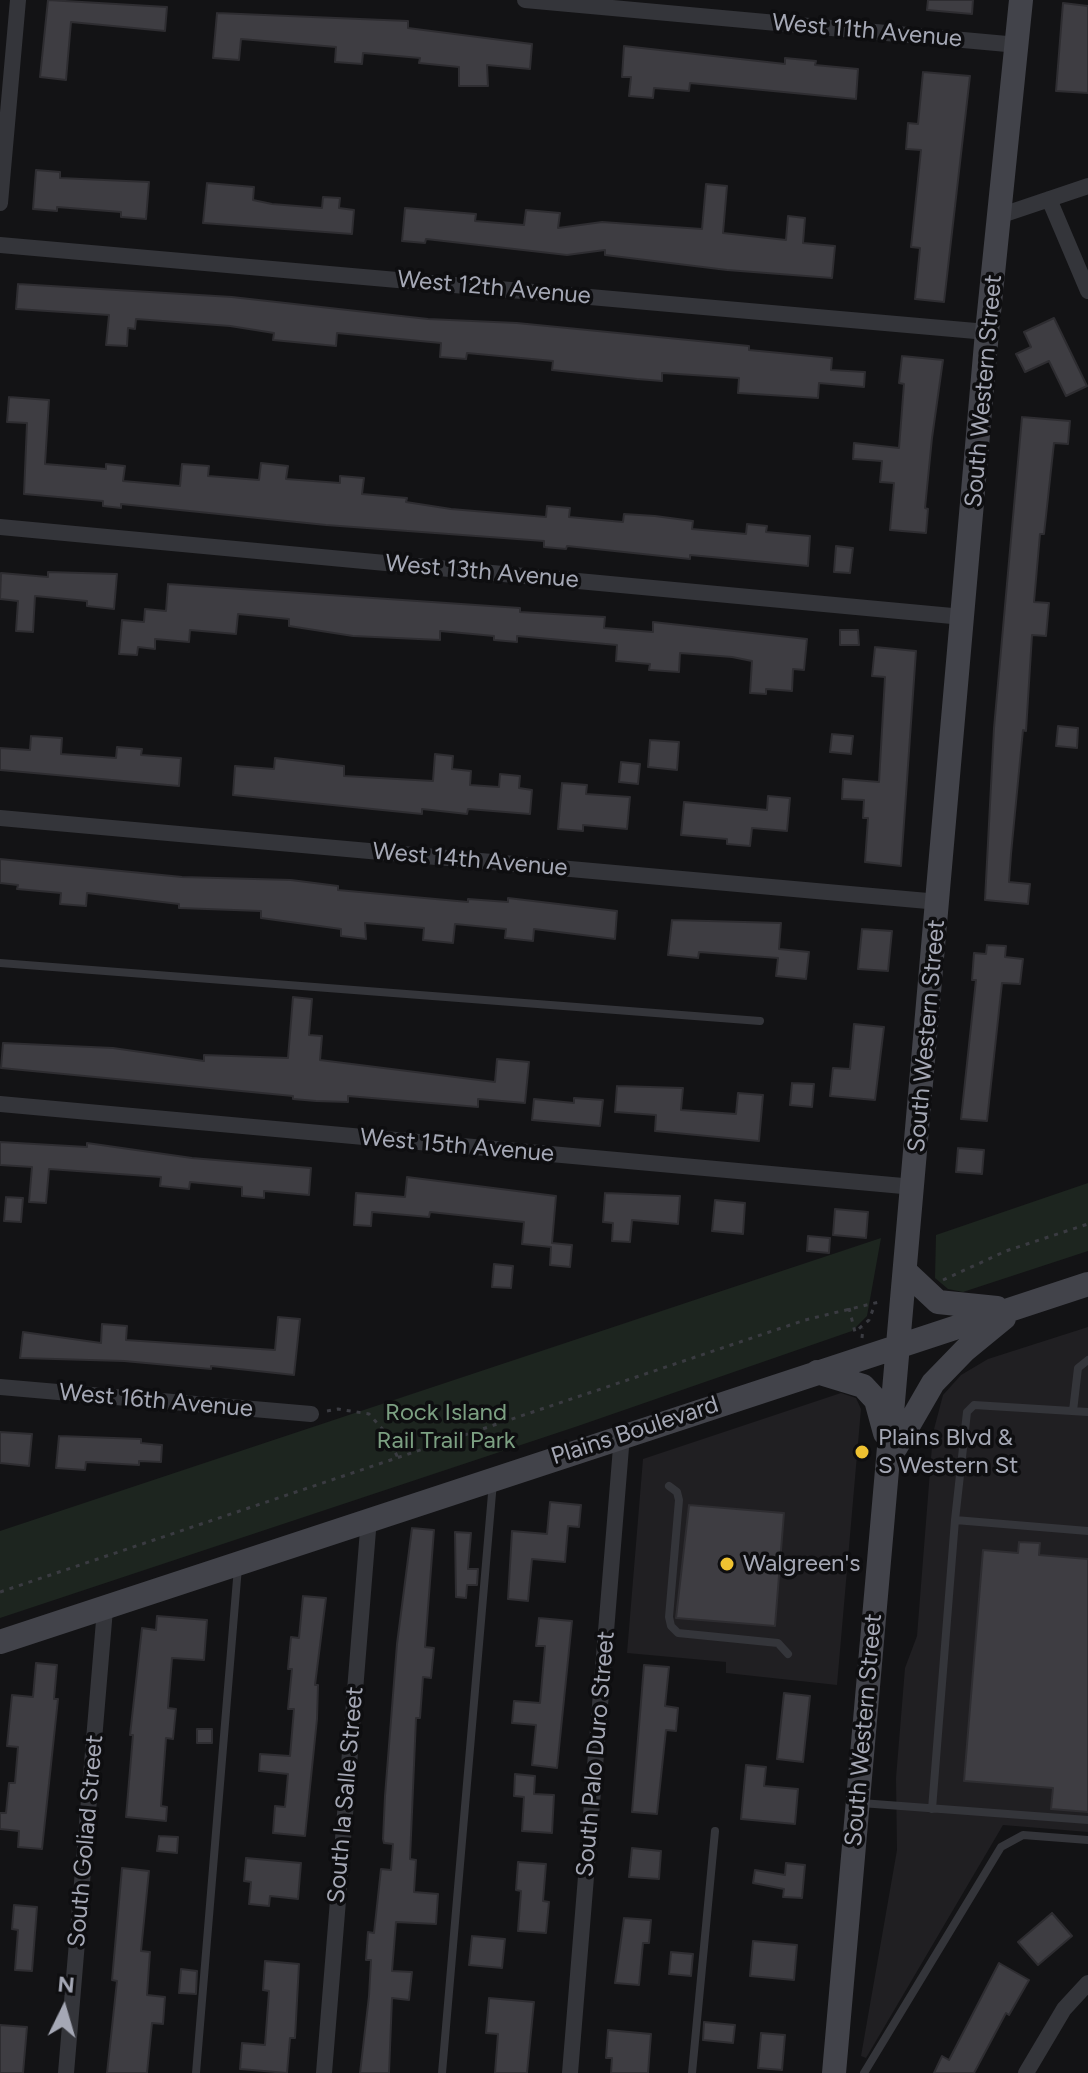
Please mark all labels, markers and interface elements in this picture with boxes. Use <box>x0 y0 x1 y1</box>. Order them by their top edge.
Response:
street label: West 11th Avenue <box>771 8 963 54</box>
street label: West 12th Avenue <box>396 265 592 311</box>
street label: South Western Street <box>959 273 1009 509</box>
street label: West 13th Avenue <box>384 549 580 595</box>
street label: West 14th Avenue <box>371 837 569 883</box>
street label: South Western Street <box>902 918 952 1154</box>
street label: West 15th Avenue <box>359 1123 555 1169</box>
street label: West 16th Avenue <box>58 1378 254 1424</box>
street label: Plains Boulevard <box>548 1390 722 1472</box>
park label: Rock Island Rail Trail Park <box>377 1399 515 1455</box>
place label: Plains Blvd & S Western St <box>878 1424 1018 1480</box>
marker: Plains Blvd & S Western St <box>853 1443 871 1461</box>
place label: Walgreen's <box>743 1550 860 1578</box>
marker: Walgreen's <box>718 1555 736 1573</box>
street label: South Western Street <box>839 1612 889 1848</box>
street label: South Palo Duro Street <box>571 1630 621 1878</box>
street label: South la Salle Street <box>322 1685 370 1905</box>
street label: South Goliad Street <box>62 1734 110 1948</box>
north arrow <box>24 1969 104 2049</box>
text: N <box>56 1970 76 1999</box>

